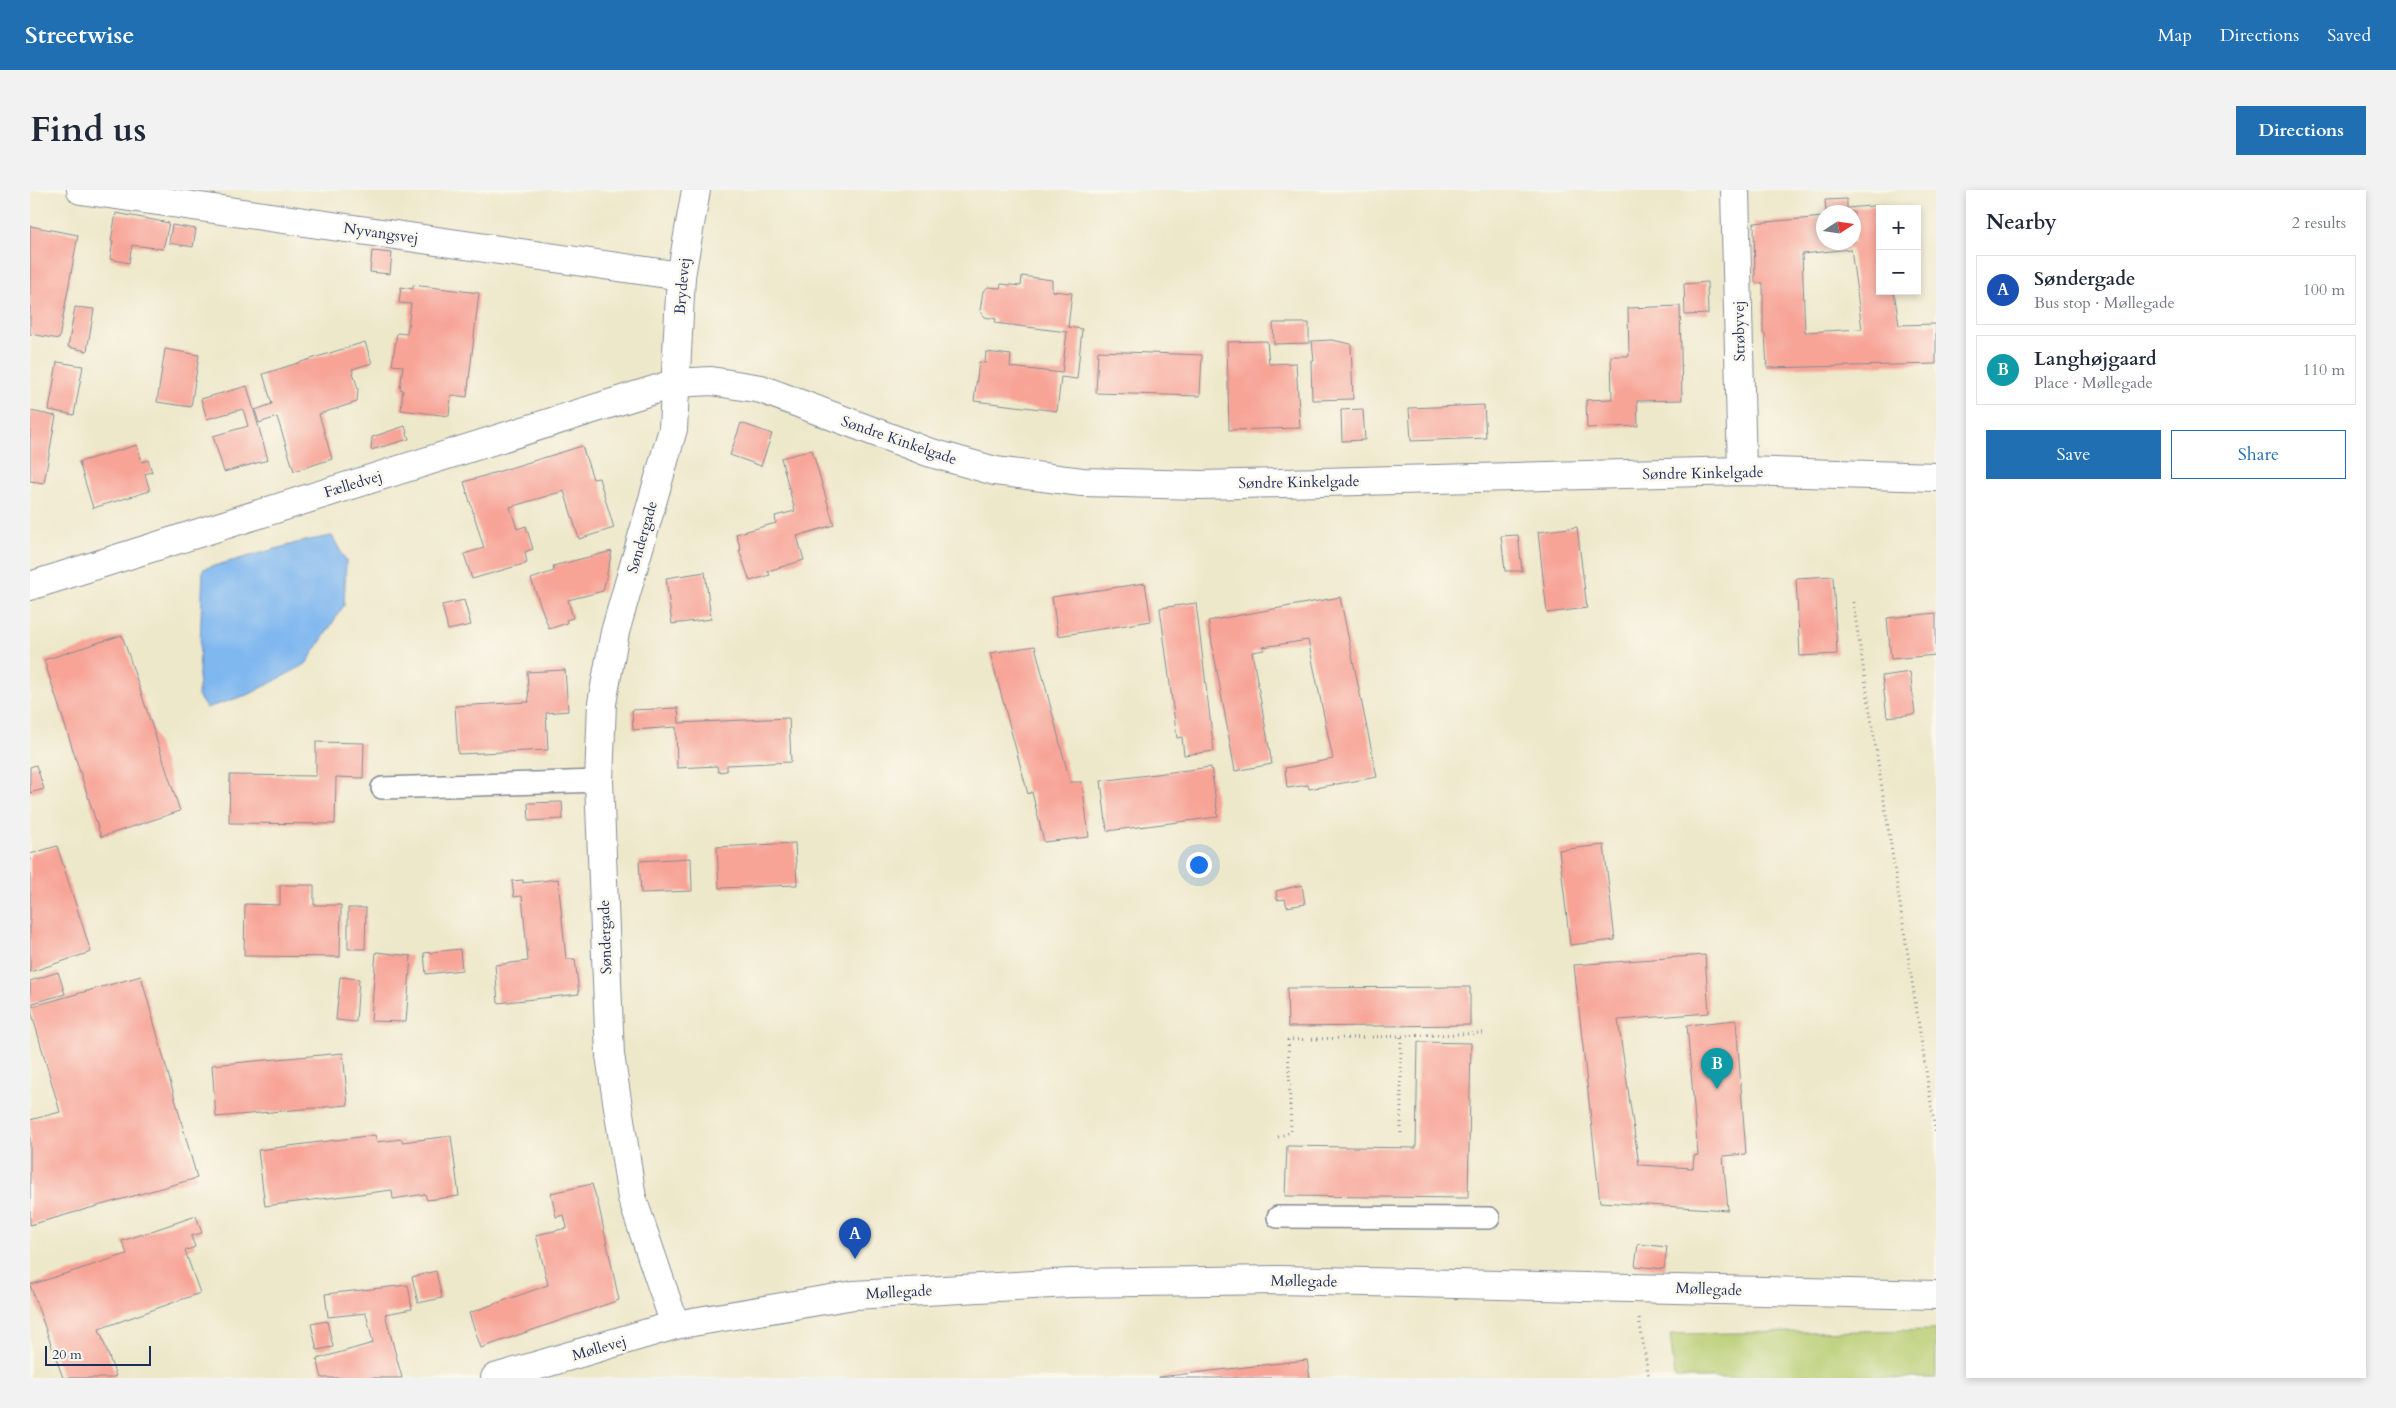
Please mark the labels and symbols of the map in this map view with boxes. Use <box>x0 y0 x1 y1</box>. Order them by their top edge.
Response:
north arrow <box>1816 205 1861 250</box>
street label: Nyvangsvej <box>342 218 420 248</box>
street label: Brydevej <box>670 257 694 315</box>
street label: Strøbyvej <box>1728 300 1750 362</box>
street label: Søndre Kinkelgade <box>839 411 960 469</box>
street label: Søndre Kinkelgade <box>1642 462 1764 484</box>
street label: Fælledvej <box>322 466 384 502</box>
street label: Søndre Kinkelgade <box>1238 471 1360 493</box>
street label: Søndergade <box>622 498 662 576</box>
your location <box>1186 852 1212 878</box>
street label: Søndergade <box>594 899 616 975</box>
pin: B <box>1701 1048 1733 1089</box>
pin: A <box>839 1218 871 1259</box>
street label: Møllegade <box>1270 1270 1338 1292</box>
street label: Møllegade <box>1675 1278 1743 1300</box>
street label: Møllegade <box>865 1280 933 1304</box>
street label: Møllevej <box>569 1331 629 1365</box>
scale bar <box>45 1343 151 1366</box>

